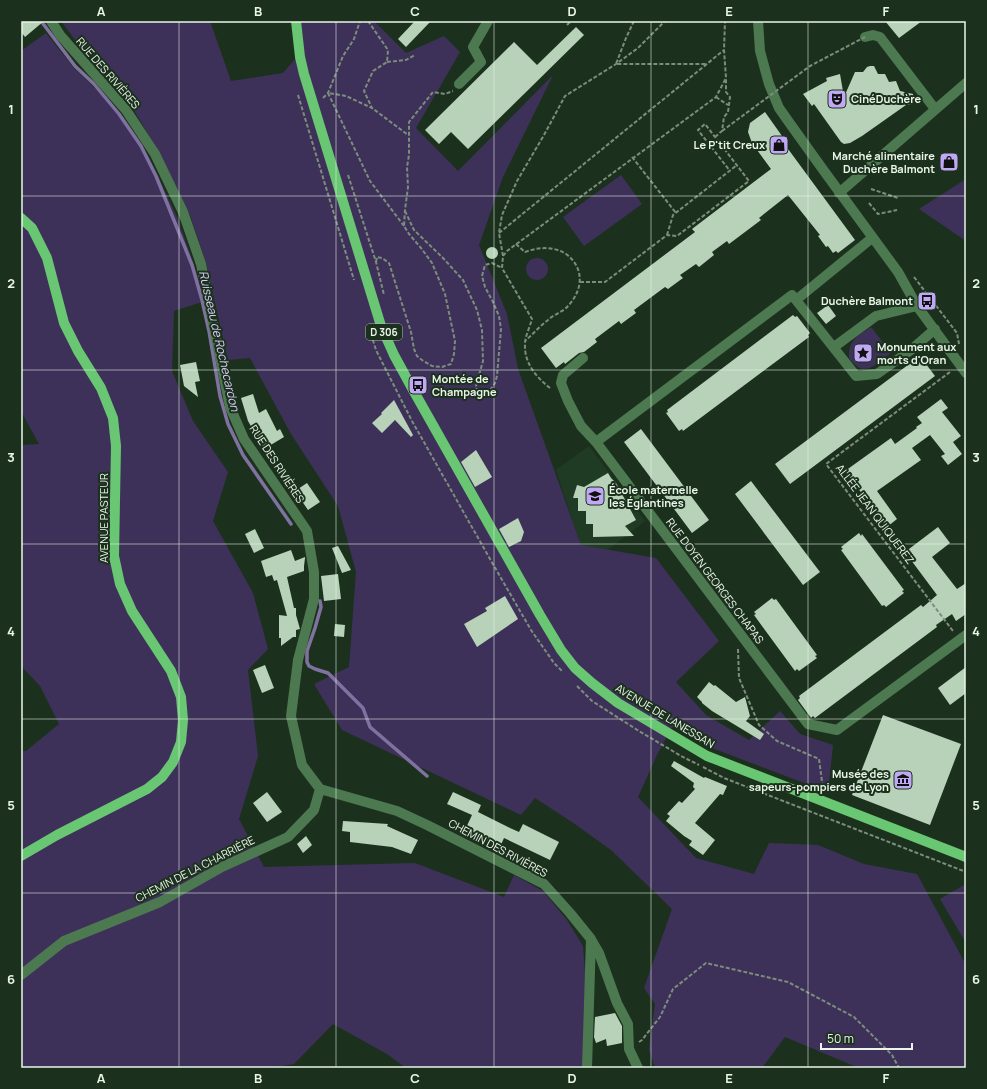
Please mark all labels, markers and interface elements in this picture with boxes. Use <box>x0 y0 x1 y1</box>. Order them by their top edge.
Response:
text: A <box>97 2 106 20</box>
text: B <box>254 2 262 20</box>
text: C <box>410 2 420 20</box>
text: D <box>567 2 577 20</box>
text: E <box>725 2 733 20</box>
text: F <box>883 2 890 20</box>
street label: RUE DES RIVIÈRES <box>73 34 144 112</box>
theatre icon: CinéDuchère <box>826 88 848 110</box>
place label: CinéDuchère <box>851 91 921 106</box>
text: 1 <box>8 100 14 118</box>
text: 1 <box>973 100 979 118</box>
shop icon: Le P'tit Creux <box>768 134 790 156</box>
place label: Le P'tit Creux <box>694 137 765 152</box>
place label: Marché alimentaire Duchère Balmont <box>832 148 935 176</box>
shop icon: Marché alimentaire Duchère Balmont <box>938 151 960 173</box>
water label: Ruisseau de Rochecardon <box>195 269 244 414</box>
text: 2 <box>7 274 15 292</box>
text: 2 <box>972 274 980 292</box>
bus stop icon: Duchère Balmont <box>916 290 938 312</box>
place label: Duchère Balmont <box>821 293 913 308</box>
road number: D 306 <box>366 324 402 340</box>
place label: Monument aux morts d'Oran <box>877 339 956 367</box>
place icon: Monument aux morts d'Oran <box>852 342 874 364</box>
place label: Montée de Champagne <box>432 371 497 399</box>
bus stop icon: Montée de Champagne <box>407 374 429 396</box>
street label: RUE DES RIVIÈRES <box>247 422 308 506</box>
text: 3 <box>7 448 15 466</box>
text: 3 <box>972 448 980 466</box>
street label: ALLÉE JEAN QUIQUEREZ <box>833 461 918 567</box>
street label: AVENUE PASTEUR <box>96 473 111 563</box>
place label: École maternelle les Églantines <box>609 482 699 510</box>
school or university icon: École maternelle les Églantines <box>584 485 606 507</box>
street label: RUE DOYEN GEORGES CHAPAS <box>663 515 768 647</box>
text: 4 <box>7 622 15 640</box>
text: 4 <box>972 622 980 640</box>
street label: AVENUE DE LANESSAN <box>613 680 718 751</box>
place label: Musée des sapeurs-pompiers de Lyon <box>749 766 889 794</box>
museum icon: Musée des sapeurs-pompiers de Lyon <box>892 769 914 791</box>
text: 5 <box>7 796 15 814</box>
text: 5 <box>972 796 980 814</box>
street label: CHEMIN DES RIVIÈRES <box>446 815 551 880</box>
street label: CHEMIN DE LA CHARRIÈRE <box>132 832 257 905</box>
text: 6 <box>7 970 15 988</box>
text: 6 <box>972 970 980 988</box>
scale bar <box>821 1025 912 1051</box>
text: 50 m <box>827 1030 854 1047</box>
text: A <box>97 1069 106 1087</box>
text: B <box>254 1069 262 1087</box>
text: C <box>410 1069 420 1087</box>
text: D <box>567 1069 577 1087</box>
text: E <box>725 1069 733 1087</box>
text: F <box>883 1069 890 1087</box>

